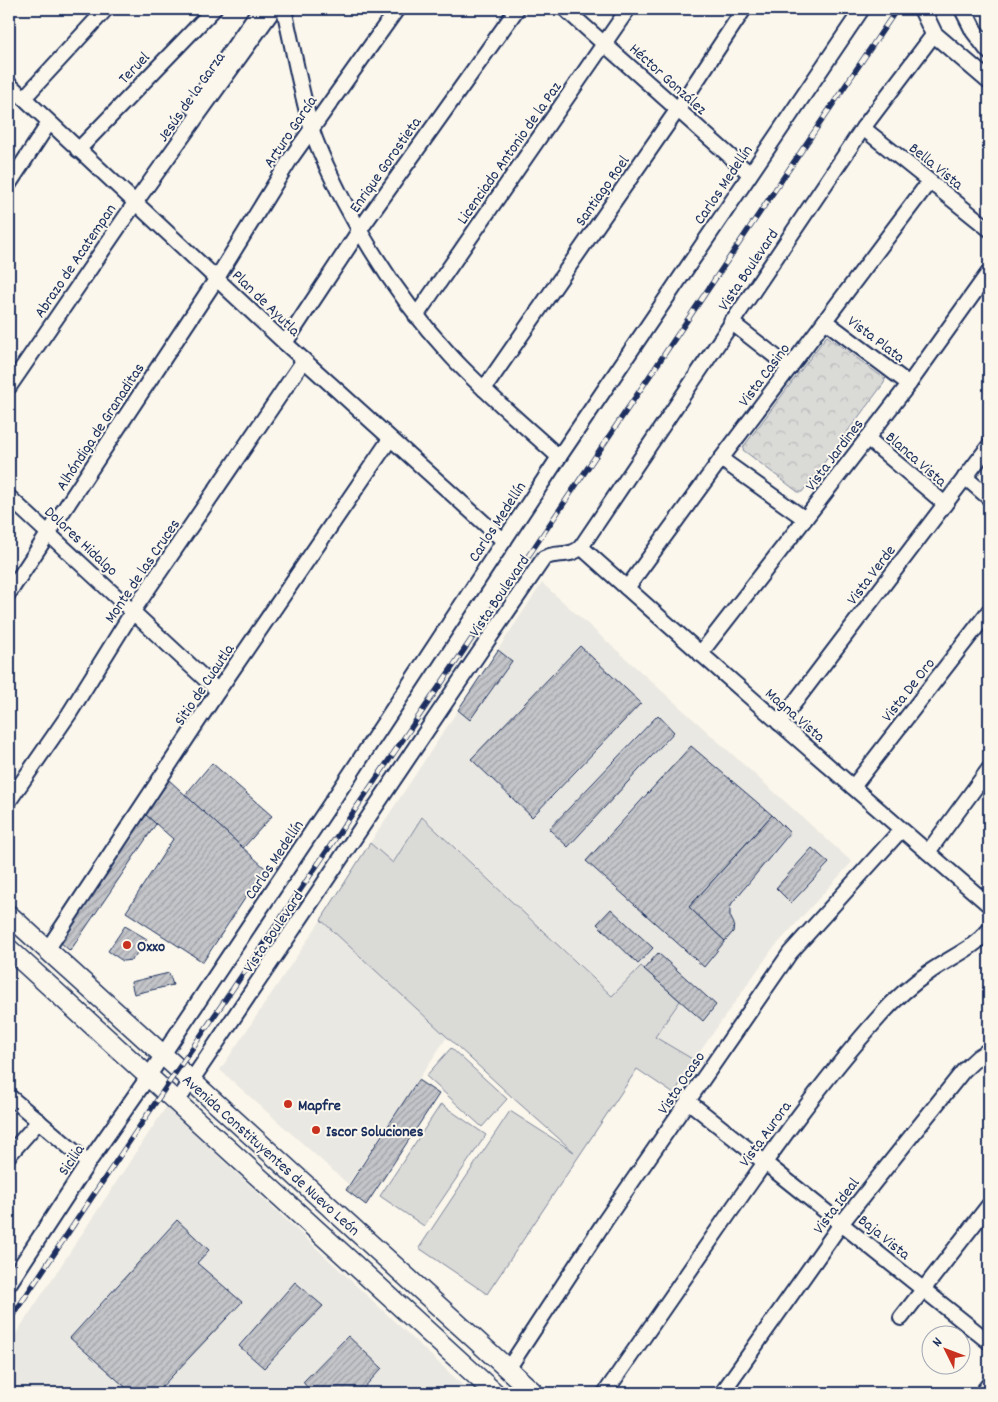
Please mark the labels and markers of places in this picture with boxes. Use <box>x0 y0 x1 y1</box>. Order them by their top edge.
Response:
place label: Oxxo <box>137 936 165 959</box>
marker: Oxxo <box>121 939 133 951</box>
place label: Mapfre <box>298 1095 341 1118</box>
marker: Mapfre <box>282 1098 294 1110</box>
place label: Iscor Soluciones <box>326 1121 424 1144</box>
marker: Iscor Soluciones <box>310 1124 322 1136</box>

